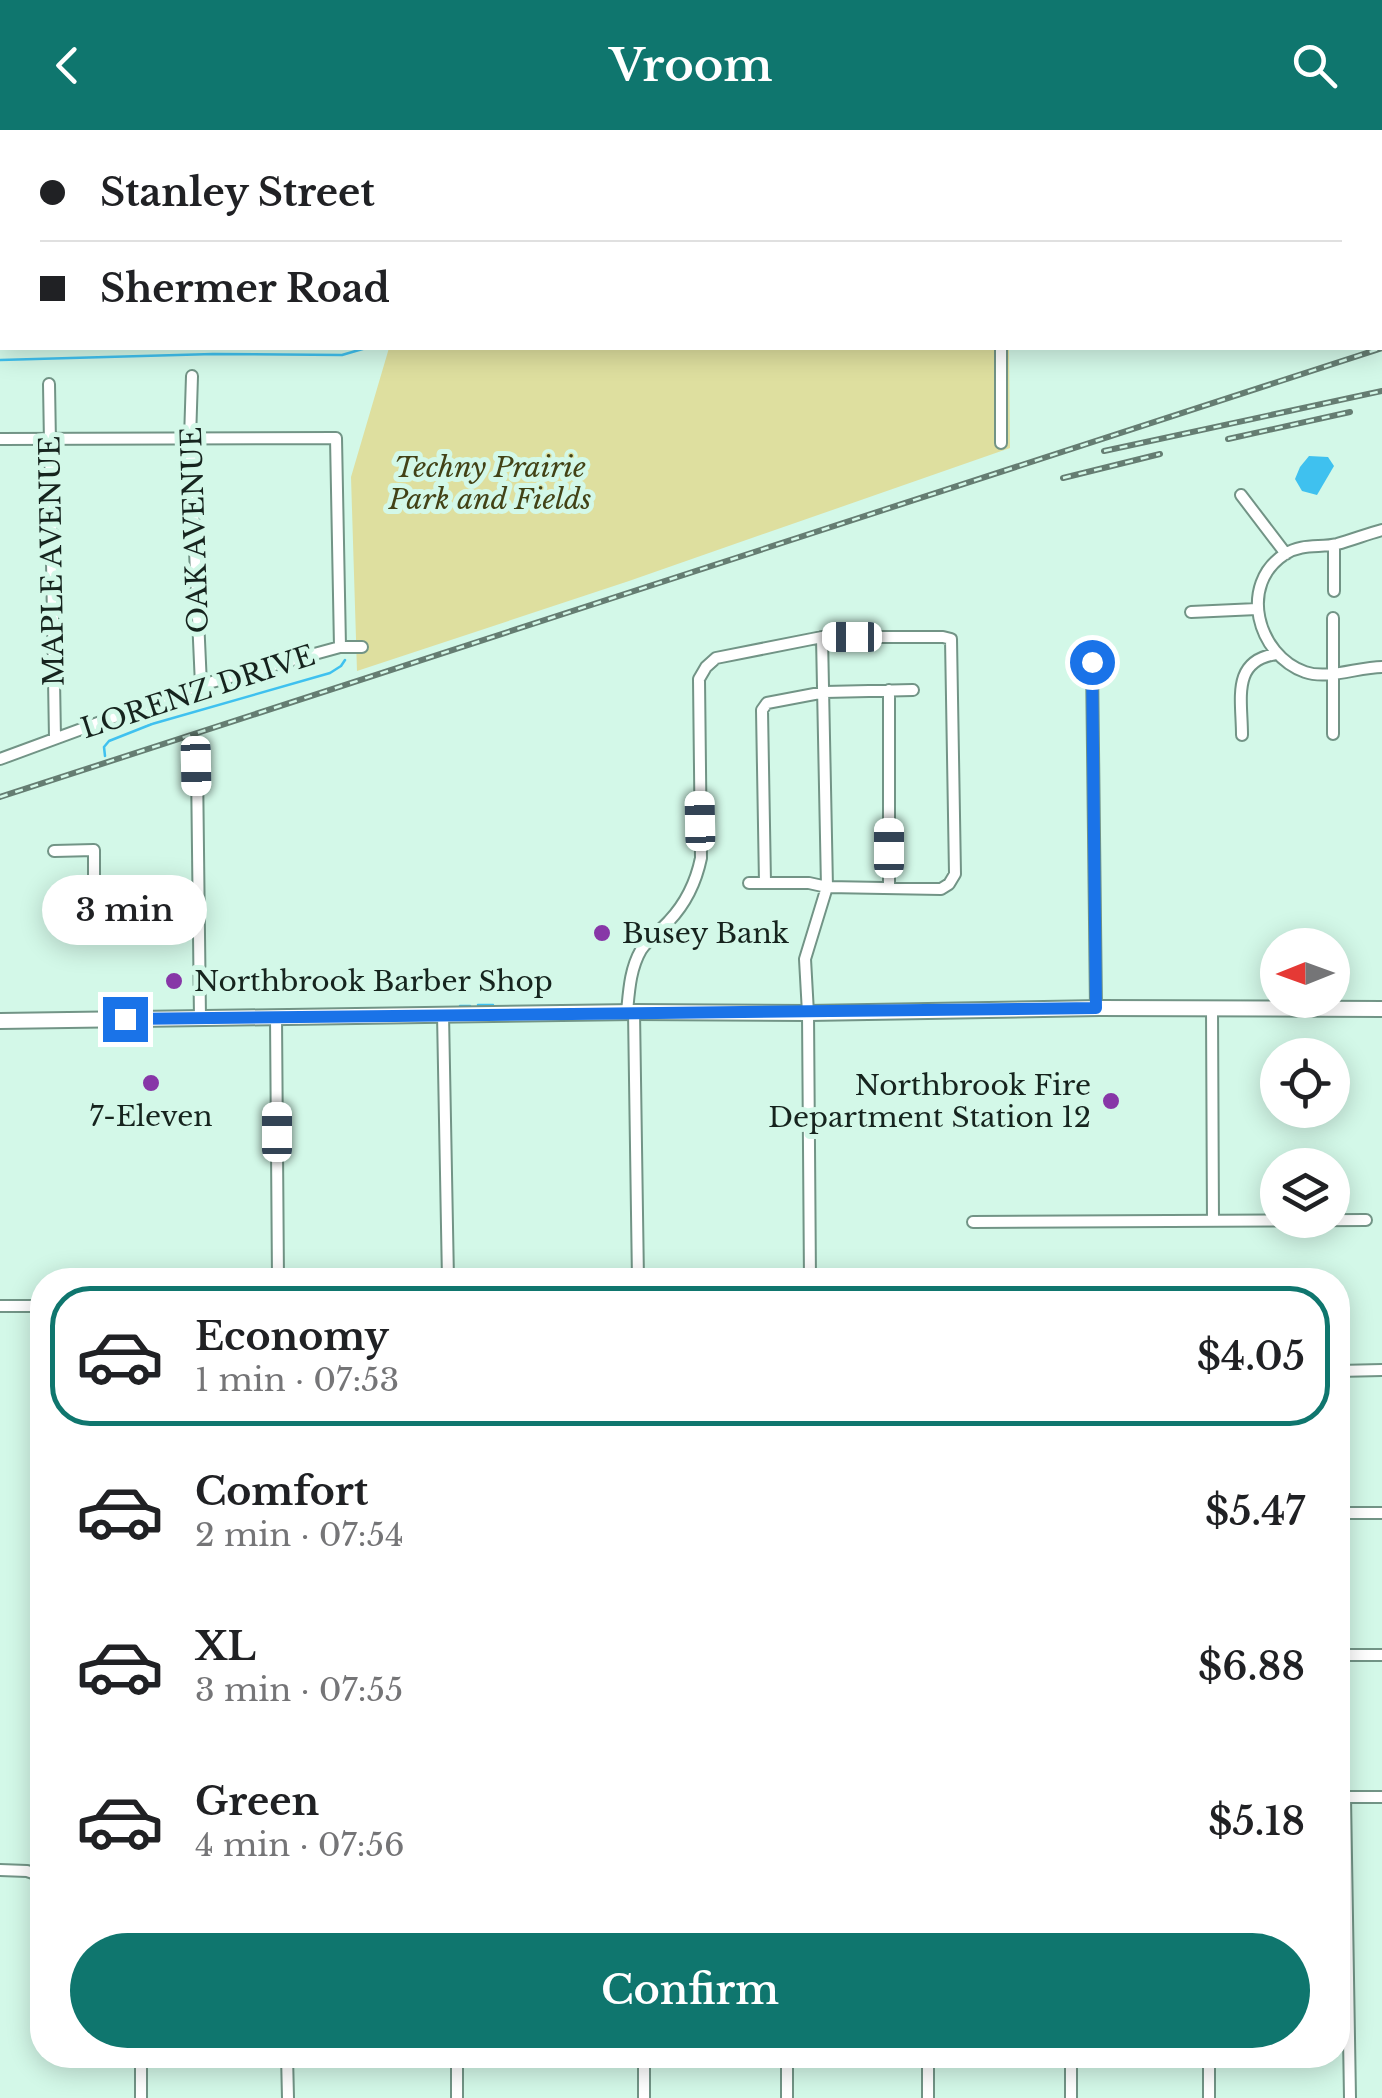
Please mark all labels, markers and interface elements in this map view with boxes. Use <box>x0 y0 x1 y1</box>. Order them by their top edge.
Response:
text: Vroom <box>609 37 773 93</box>
icon: back <box>40 38 95 93</box>
icon: search <box>1287 38 1342 93</box>
text: Stanley Street <box>100 169 375 216</box>
text: Shermer Road <box>100 265 390 312</box>
street label: OAK AVENUE <box>174 426 216 634</box>
street label: MAPLE AVENUE <box>32 435 72 687</box>
park label: Techny Prairie Park and Fields <box>388 450 591 517</box>
car <box>822 622 882 652</box>
street label: LORENZ DRIVE <box>77 638 319 746</box>
route start <box>1070 640 1115 685</box>
car <box>180 736 212 796</box>
car <box>684 791 716 851</box>
car <box>874 818 904 878</box>
callout: 3 min <box>42 874 208 944</box>
text: 3 min <box>75 890 174 930</box>
place label: Busey Bank <box>622 916 790 951</box>
marker: Busey Bank <box>591 922 613 944</box>
north arrow <box>1260 928 1350 1018</box>
map controls <box>1260 928 1350 1238</box>
place label: Northbrook Barber Shop <box>194 964 553 999</box>
marker: Northbrook Barber Shop <box>163 970 185 992</box>
route end <box>103 997 148 1042</box>
button: locate <box>1260 1038 1350 1128</box>
place label: Northbrook Fire Department Station 12 <box>768 1068 1091 1135</box>
marker: 7-Eleven <box>140 1072 162 1094</box>
marker: Northbrook Fire Department Station 12 <box>1100 1090 1122 1112</box>
place label: 7-Eleven <box>89 1099 213 1134</box>
car <box>262 1102 292 1162</box>
button: layers <box>1260 1148 1350 1238</box>
icon: car <box>75 1311 165 1401</box>
text: Economy <box>195 1313 389 1360</box>
text: $4.05 <box>1197 1333 1305 1380</box>
text: 1 min · 07:53 <box>195 1360 399 1400</box>
icon: car <box>75 1466 165 1556</box>
text: Comfort <box>195 1468 368 1515</box>
text: $5.47 <box>1205 1488 1305 1535</box>
text: 2 min · 07:54 <box>195 1515 404 1555</box>
icon: car <box>75 1621 165 1711</box>
text: XL <box>195 1623 256 1670</box>
text: $6.88 <box>1198 1643 1305 1690</box>
text: 3 min · 07:55 <box>195 1670 403 1710</box>
icon: car <box>75 1776 165 1866</box>
text: Green <box>195 1778 319 1825</box>
text: $5.18 <box>1208 1798 1305 1845</box>
text: 4 min · 07:56 <box>195 1825 404 1865</box>
button: Confirm <box>70 1933 1310 2048</box>

